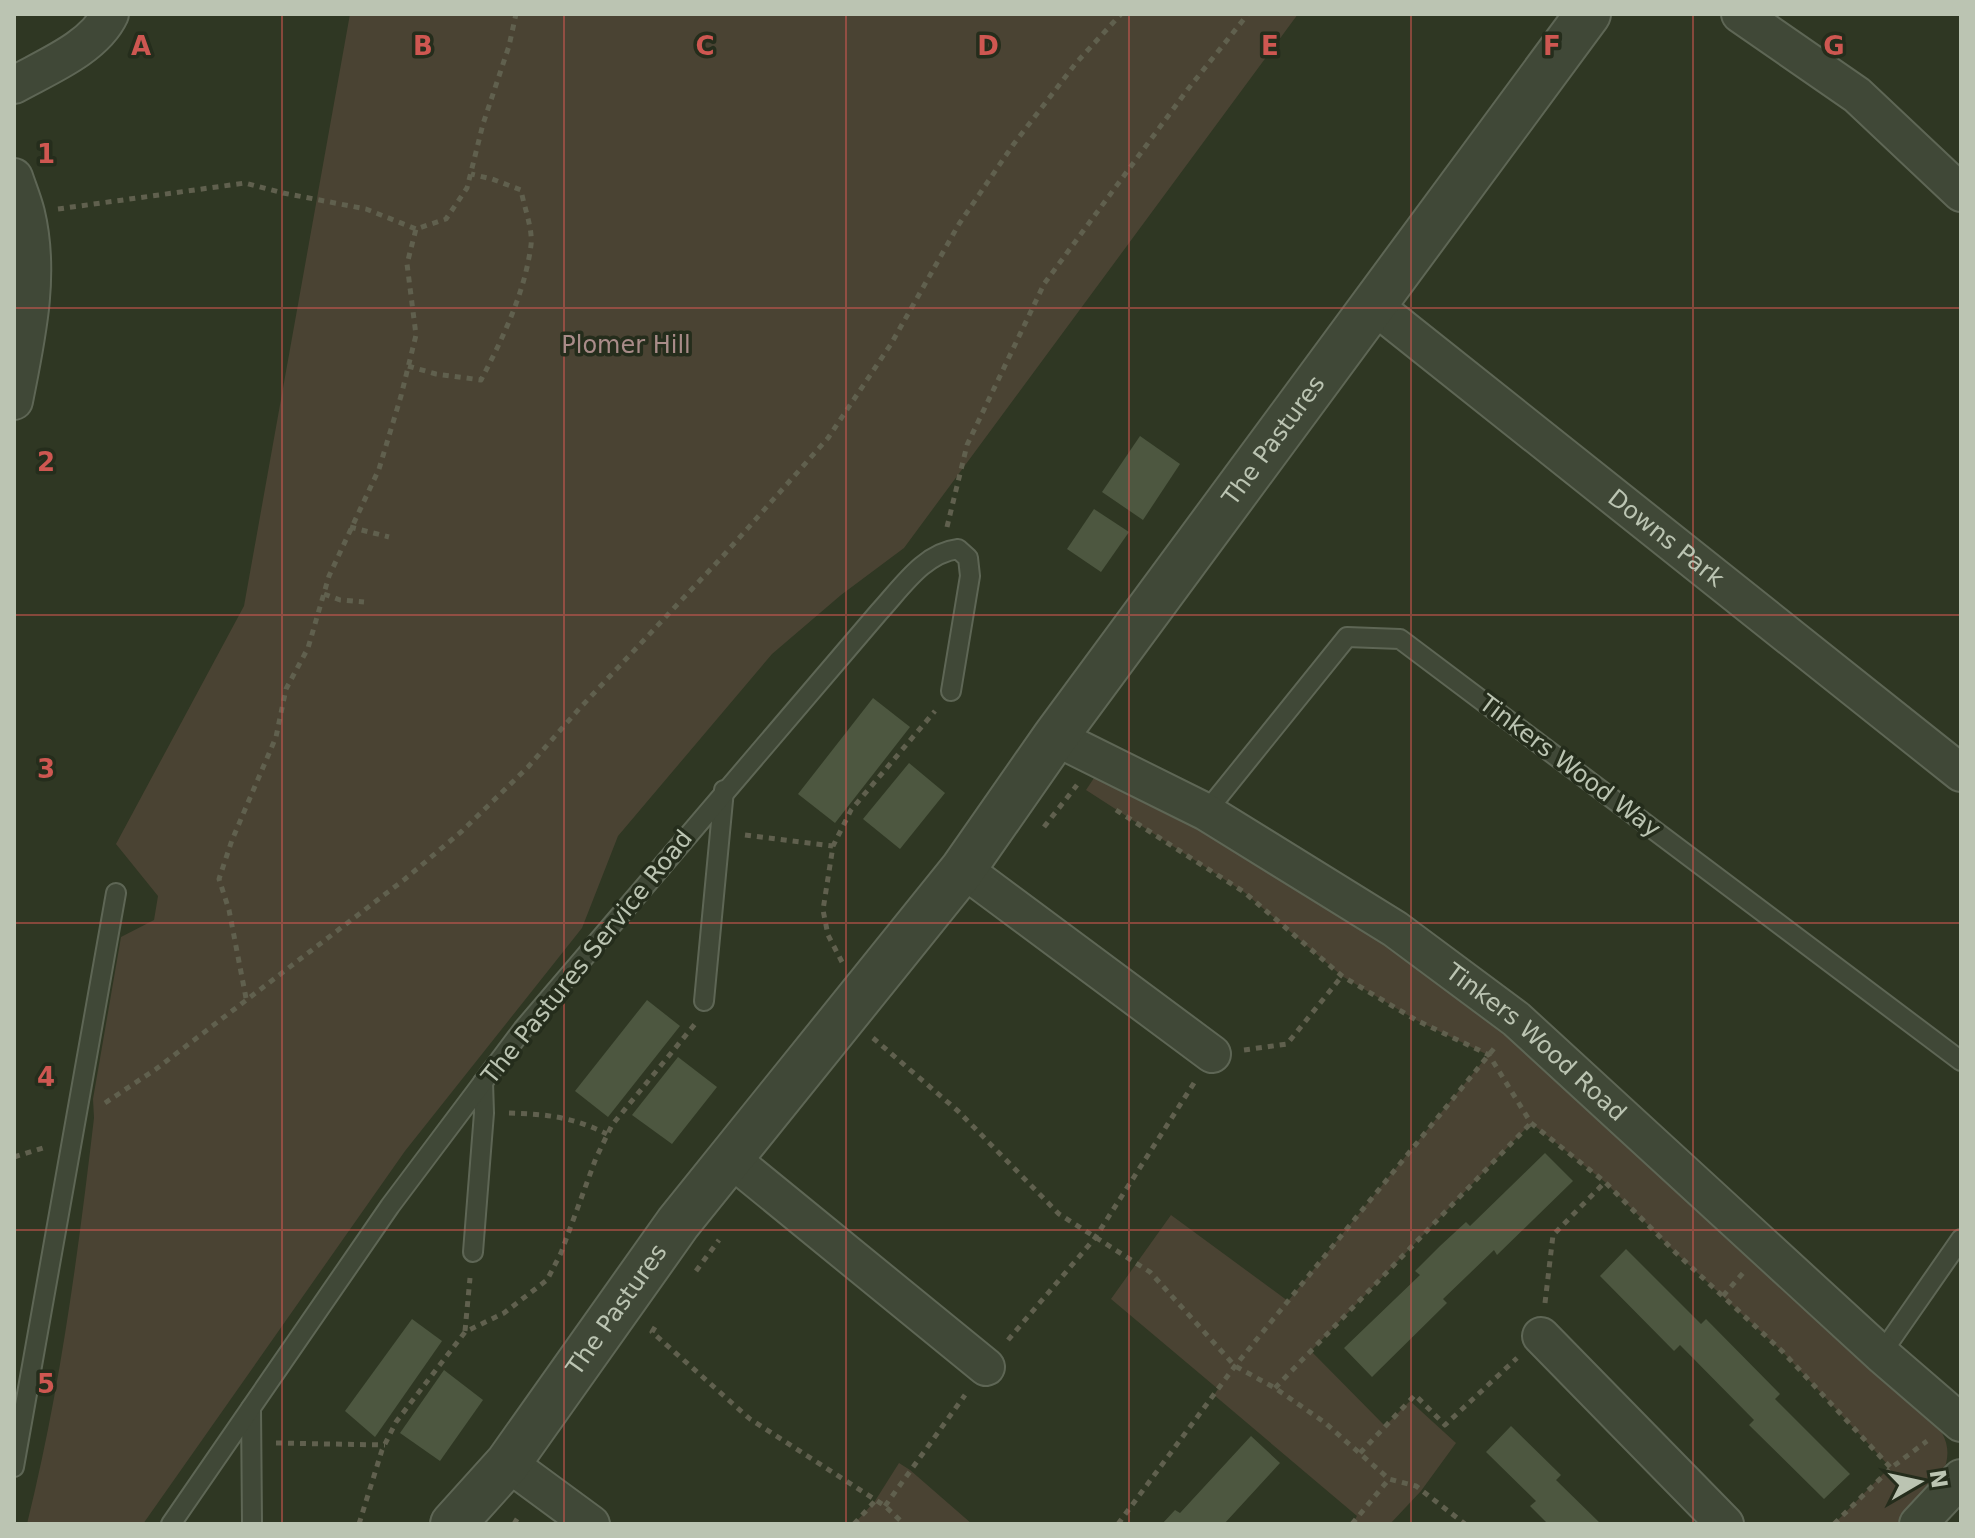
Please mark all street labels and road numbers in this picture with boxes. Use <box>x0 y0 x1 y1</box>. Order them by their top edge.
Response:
street label: The Pastures <box>1216 370 1331 512</box>
street label: Downs Park <box>1603 484 1730 593</box>
street label: Tinkers Wood Way <box>1473 688 1666 843</box>
street label: The Pastures Service Road <box>475 825 698 1090</box>
street label: Tinkers Wood Road <box>1440 957 1632 1127</box>
street label: The Pastures <box>560 1239 673 1382</box>

